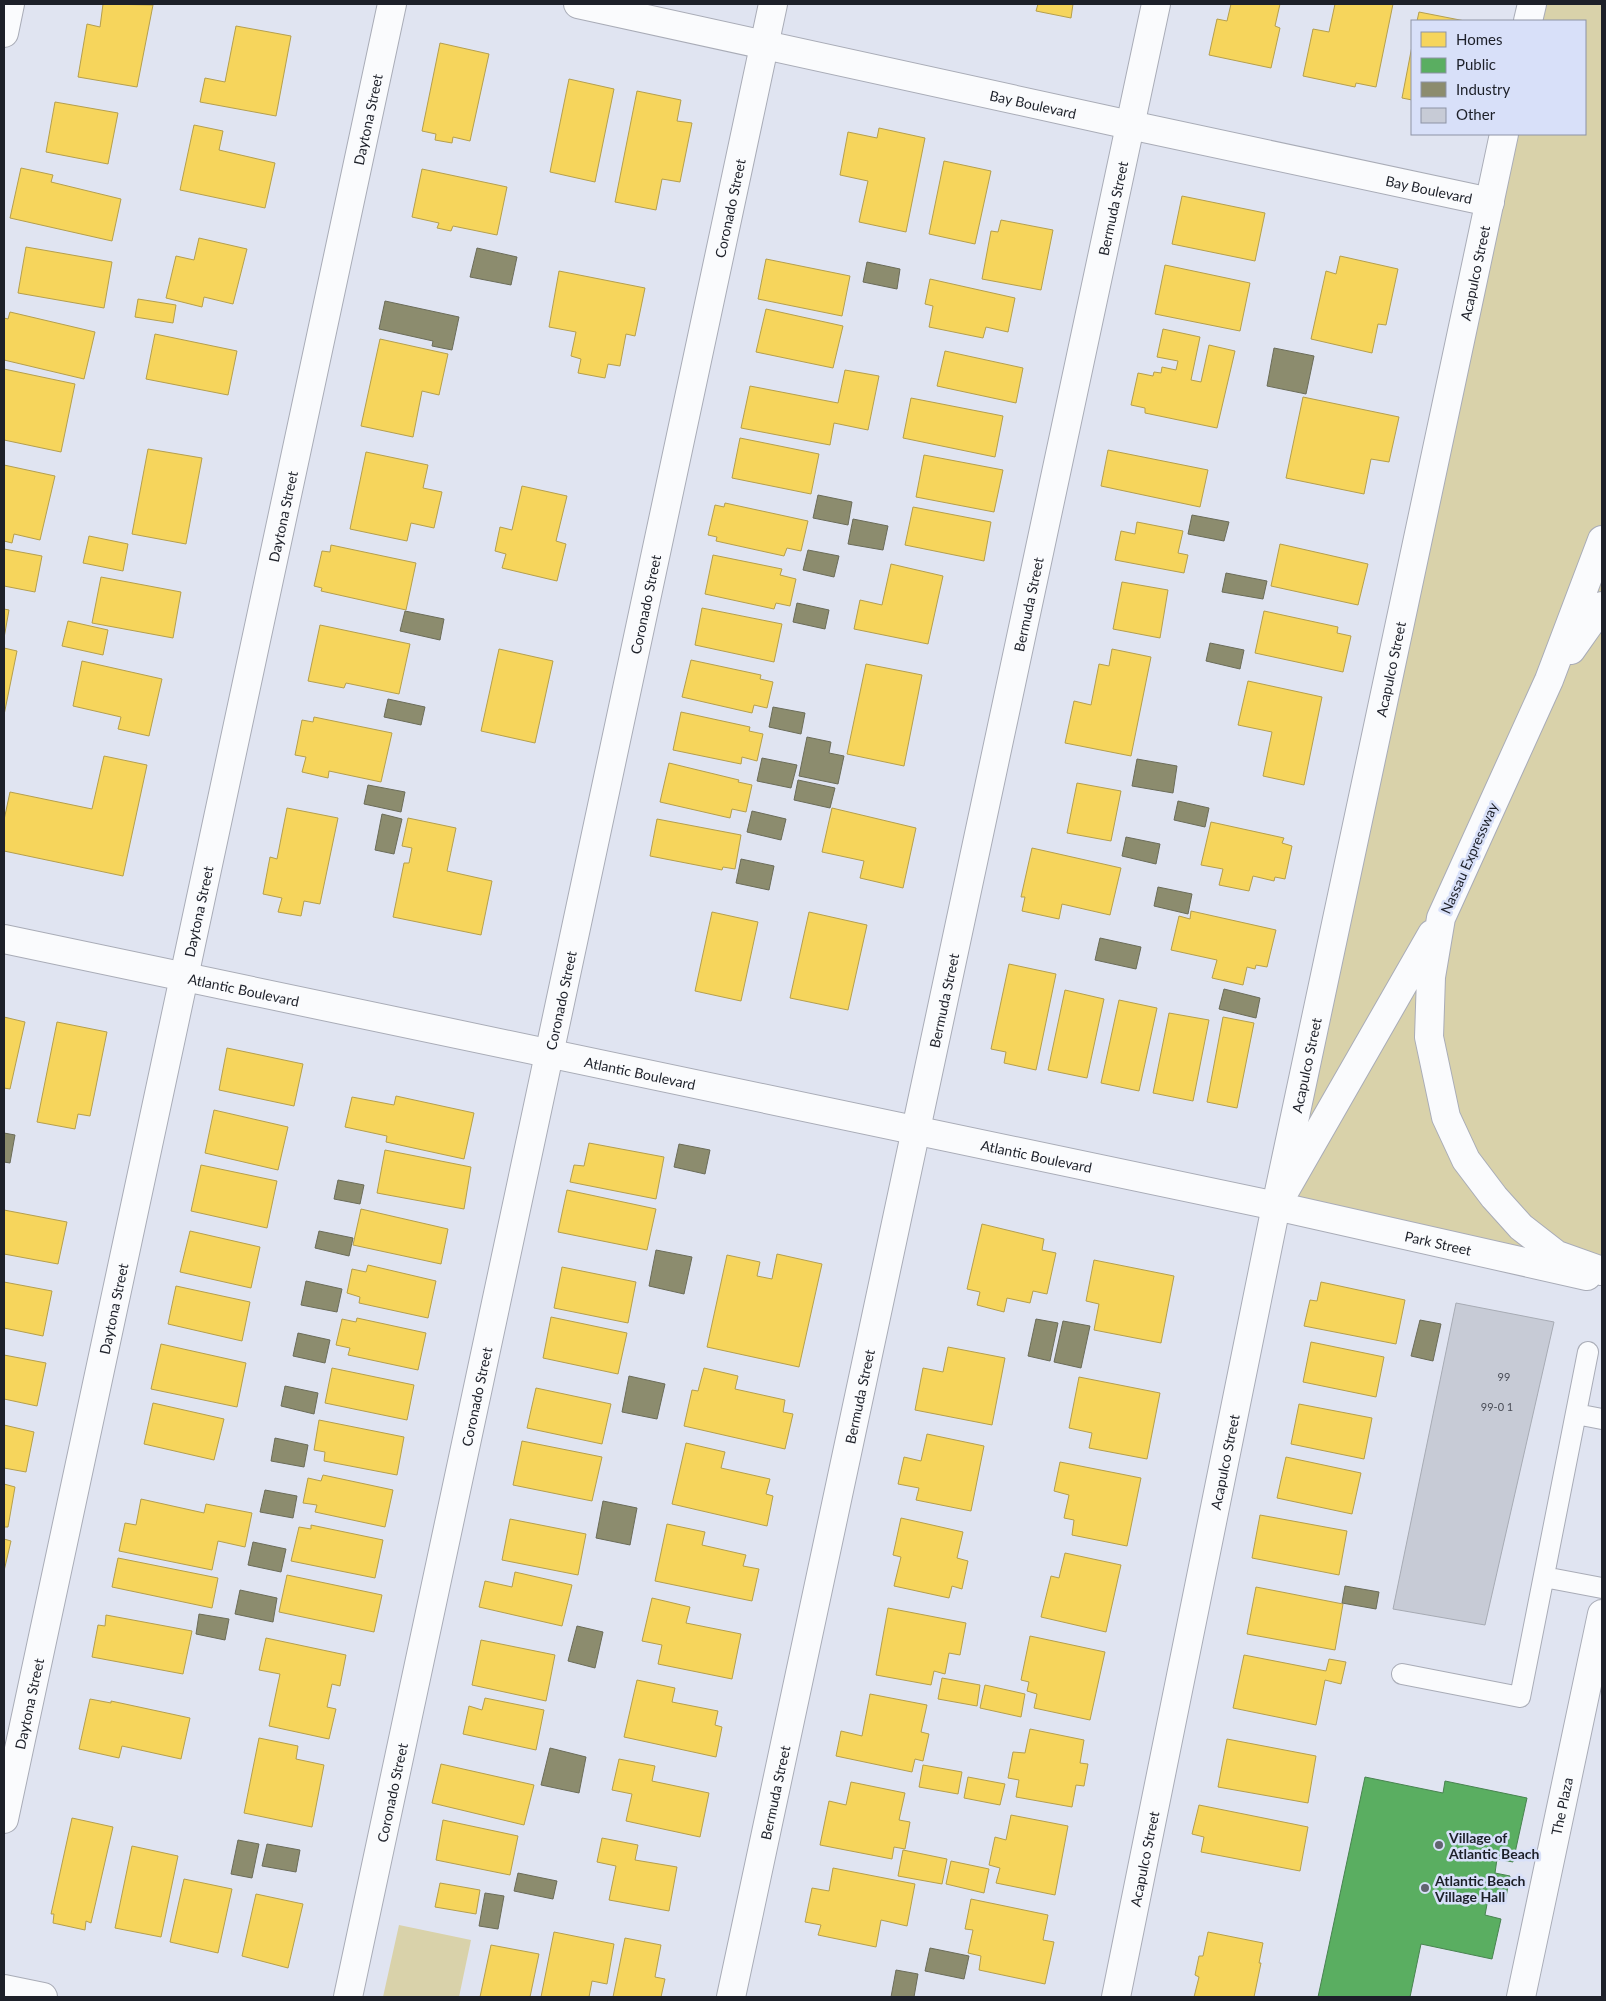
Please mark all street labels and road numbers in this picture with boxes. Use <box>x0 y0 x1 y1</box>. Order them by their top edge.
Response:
street label: Daytona Street <box>349 72 385 167</box>
street label: Bay Boulevard <box>988 86 1078 122</box>
street label: Coronado Street <box>711 157 748 259</box>
street label: Bermuda Street <box>1094 159 1131 257</box>
street label: Bay Boulevard <box>1384 171 1474 207</box>
street label: Acapulco Street <box>1456 224 1493 322</box>
street label: Daytona Street <box>264 469 300 564</box>
street label: Coronado Street <box>626 553 664 655</box>
street label: Bermuda Street <box>1010 556 1046 653</box>
street label: Acapulco Street <box>1372 620 1409 718</box>
street label: Nassau Expressway <box>1437 799 1501 916</box>
street label: Daytona Street <box>180 864 216 959</box>
street label: Coronado Street <box>542 949 579 1052</box>
street label: Bermuda Street <box>925 952 962 1049</box>
street label: Atlantic Boulevard <box>187 969 301 1009</box>
street label: Acapulco Street <box>1288 1016 1324 1114</box>
street label: Atlantic Boulevard <box>583 1053 697 1092</box>
street label: Atlantic Boulevard <box>979 1136 1094 1176</box>
street label: Park Street <box>1403 1227 1473 1258</box>
street label: Daytona Street <box>95 1261 131 1356</box>
street label: Coronado Street <box>457 1345 495 1448</box>
street label: Bermuda Street <box>841 1348 877 1445</box>
street label: Acapulco Street <box>1206 1413 1242 1511</box>
street label: Daytona Street <box>11 1657 47 1751</box>
street label: Coronado Street <box>373 1741 410 1844</box>
street label: Bermuda Street <box>756 1744 793 1841</box>
street label: The Plaza <box>1547 1776 1576 1837</box>
street label: Acapulco Street <box>1126 1810 1162 1908</box>

